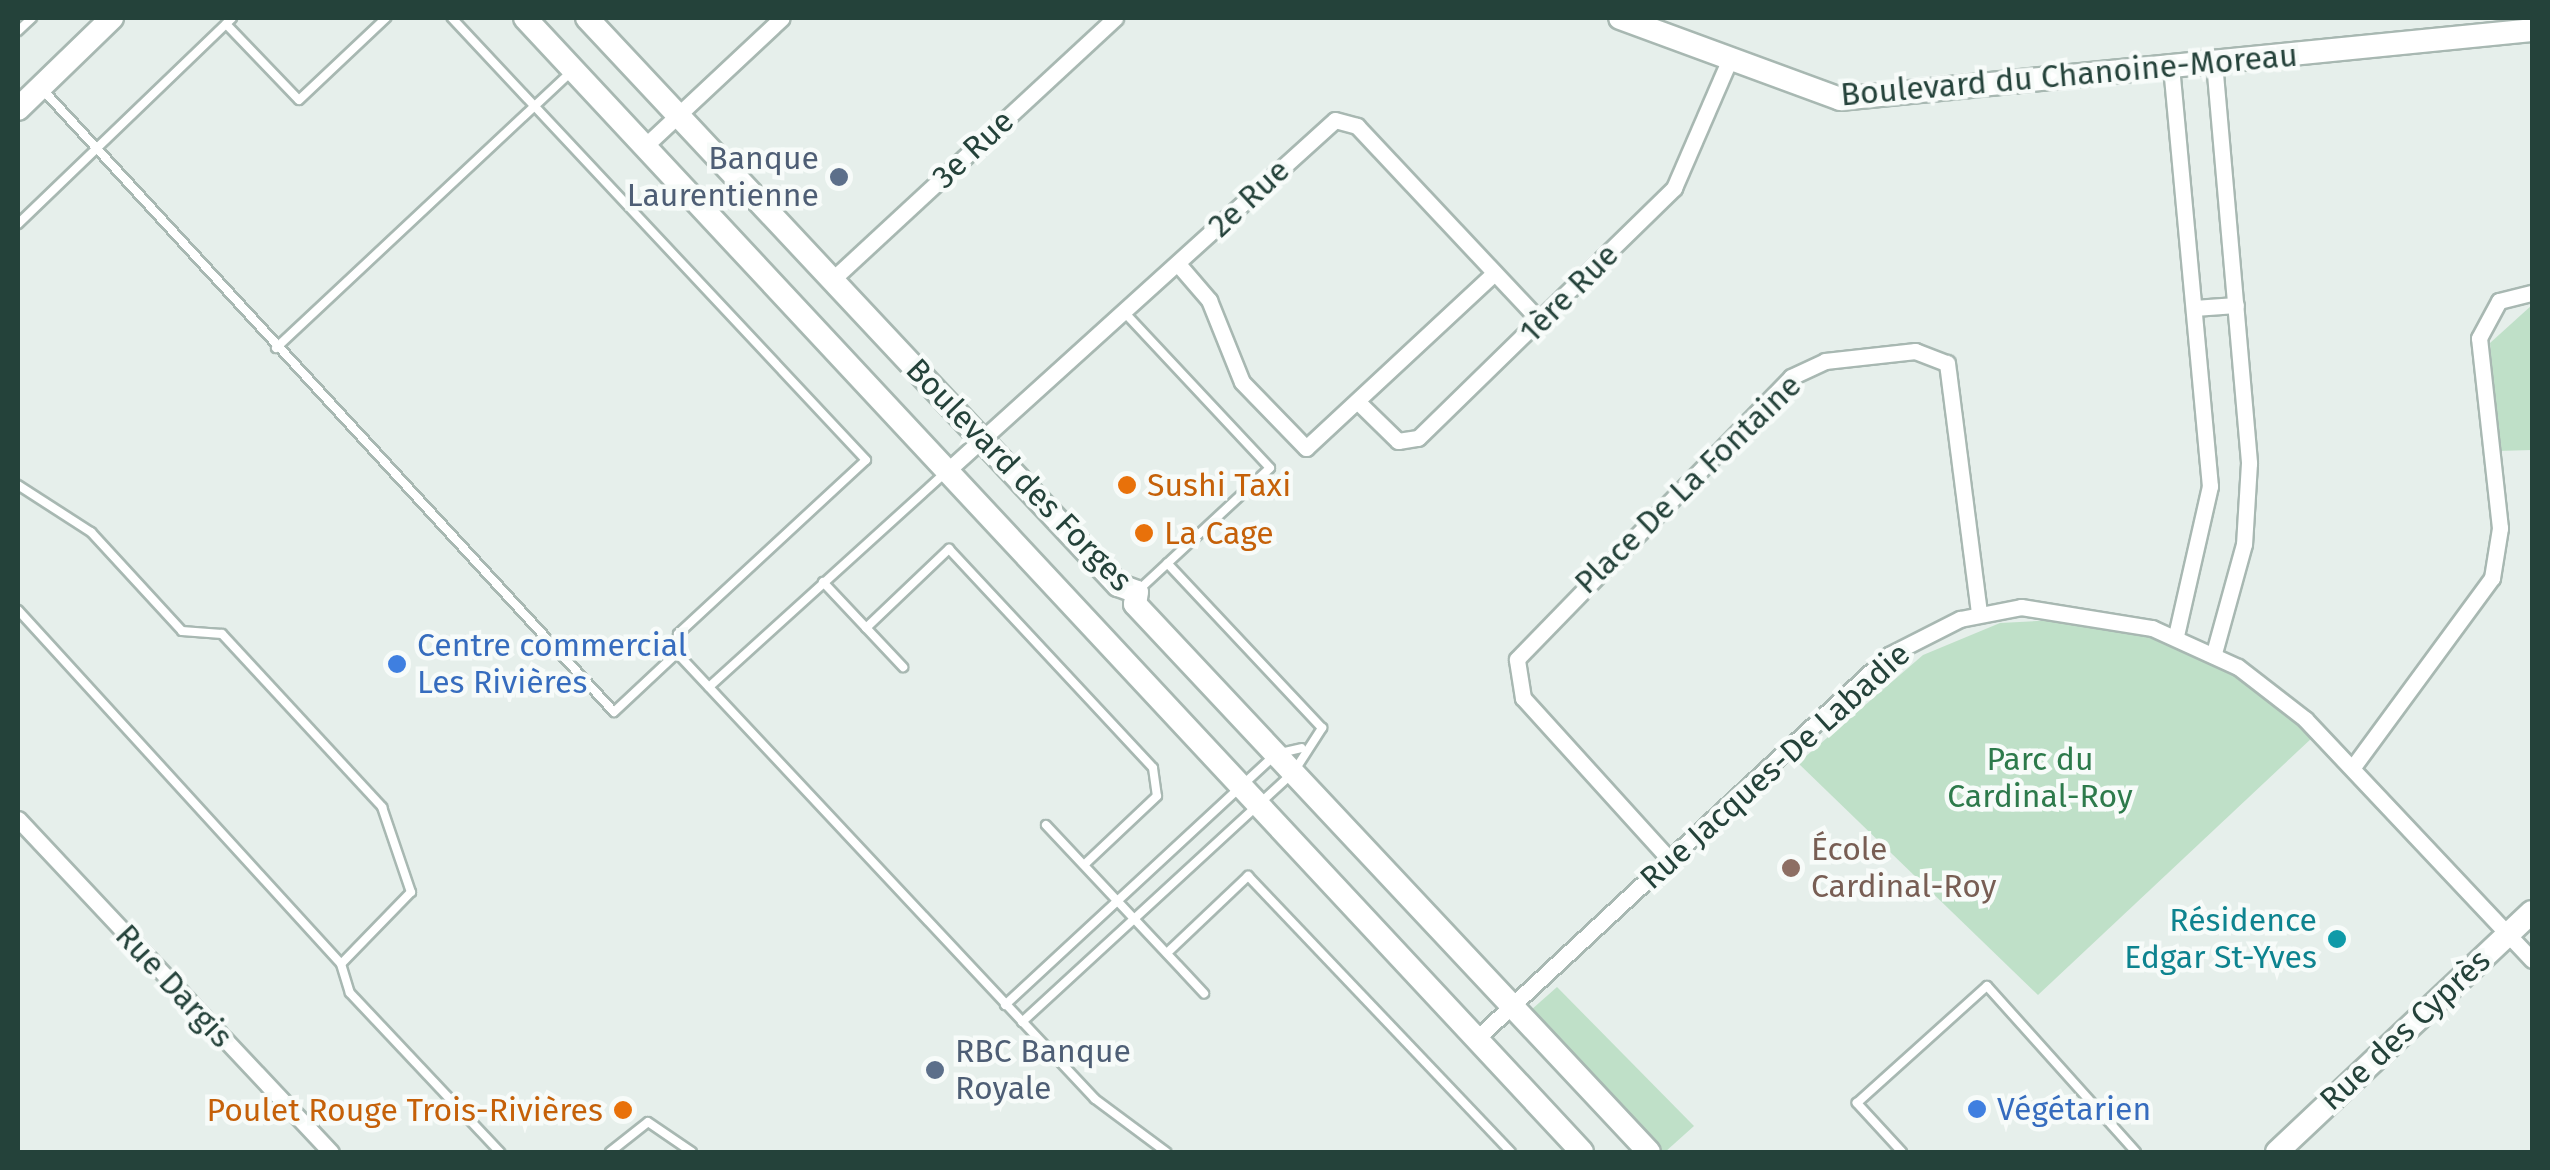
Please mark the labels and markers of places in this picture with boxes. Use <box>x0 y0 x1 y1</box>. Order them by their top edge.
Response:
place label: Banque Laurentienne <box>627 140 819 215</box>
marker: Banque Laurentienne <box>828 166 850 188</box>
place label: Sushi Taxi <box>1147 466 1291 504</box>
marker: Sushi Taxi <box>1116 474 1138 496</box>
place label: La Cage <box>1164 514 1274 552</box>
marker: La Cage <box>1133 522 1155 544</box>
place label: Centre commercial Les Rivières <box>417 627 687 702</box>
marker: Centre commercial Les Rivières <box>386 653 408 675</box>
place label: École Cardinal-Roy <box>1811 831 1997 906</box>
marker: École Cardinal-Roy <box>1780 857 1802 879</box>
place label: Résidence Edgar St-Yves <box>2124 902 2317 977</box>
marker: Résidence Edgar St-Yves <box>2326 928 2348 950</box>
place label: RBC Banque Royale <box>955 1033 1131 1108</box>
marker: RBC Banque Royale <box>924 1059 946 1081</box>
place label: Végétarien <box>1997 1090 2151 1128</box>
place label: Poulet Rouge Trois-Rivières <box>207 1091 603 1129</box>
marker: Végétarien <box>1966 1098 1988 1120</box>
marker: Poulet Rouge Trois-Rivières <box>612 1099 634 1121</box>

